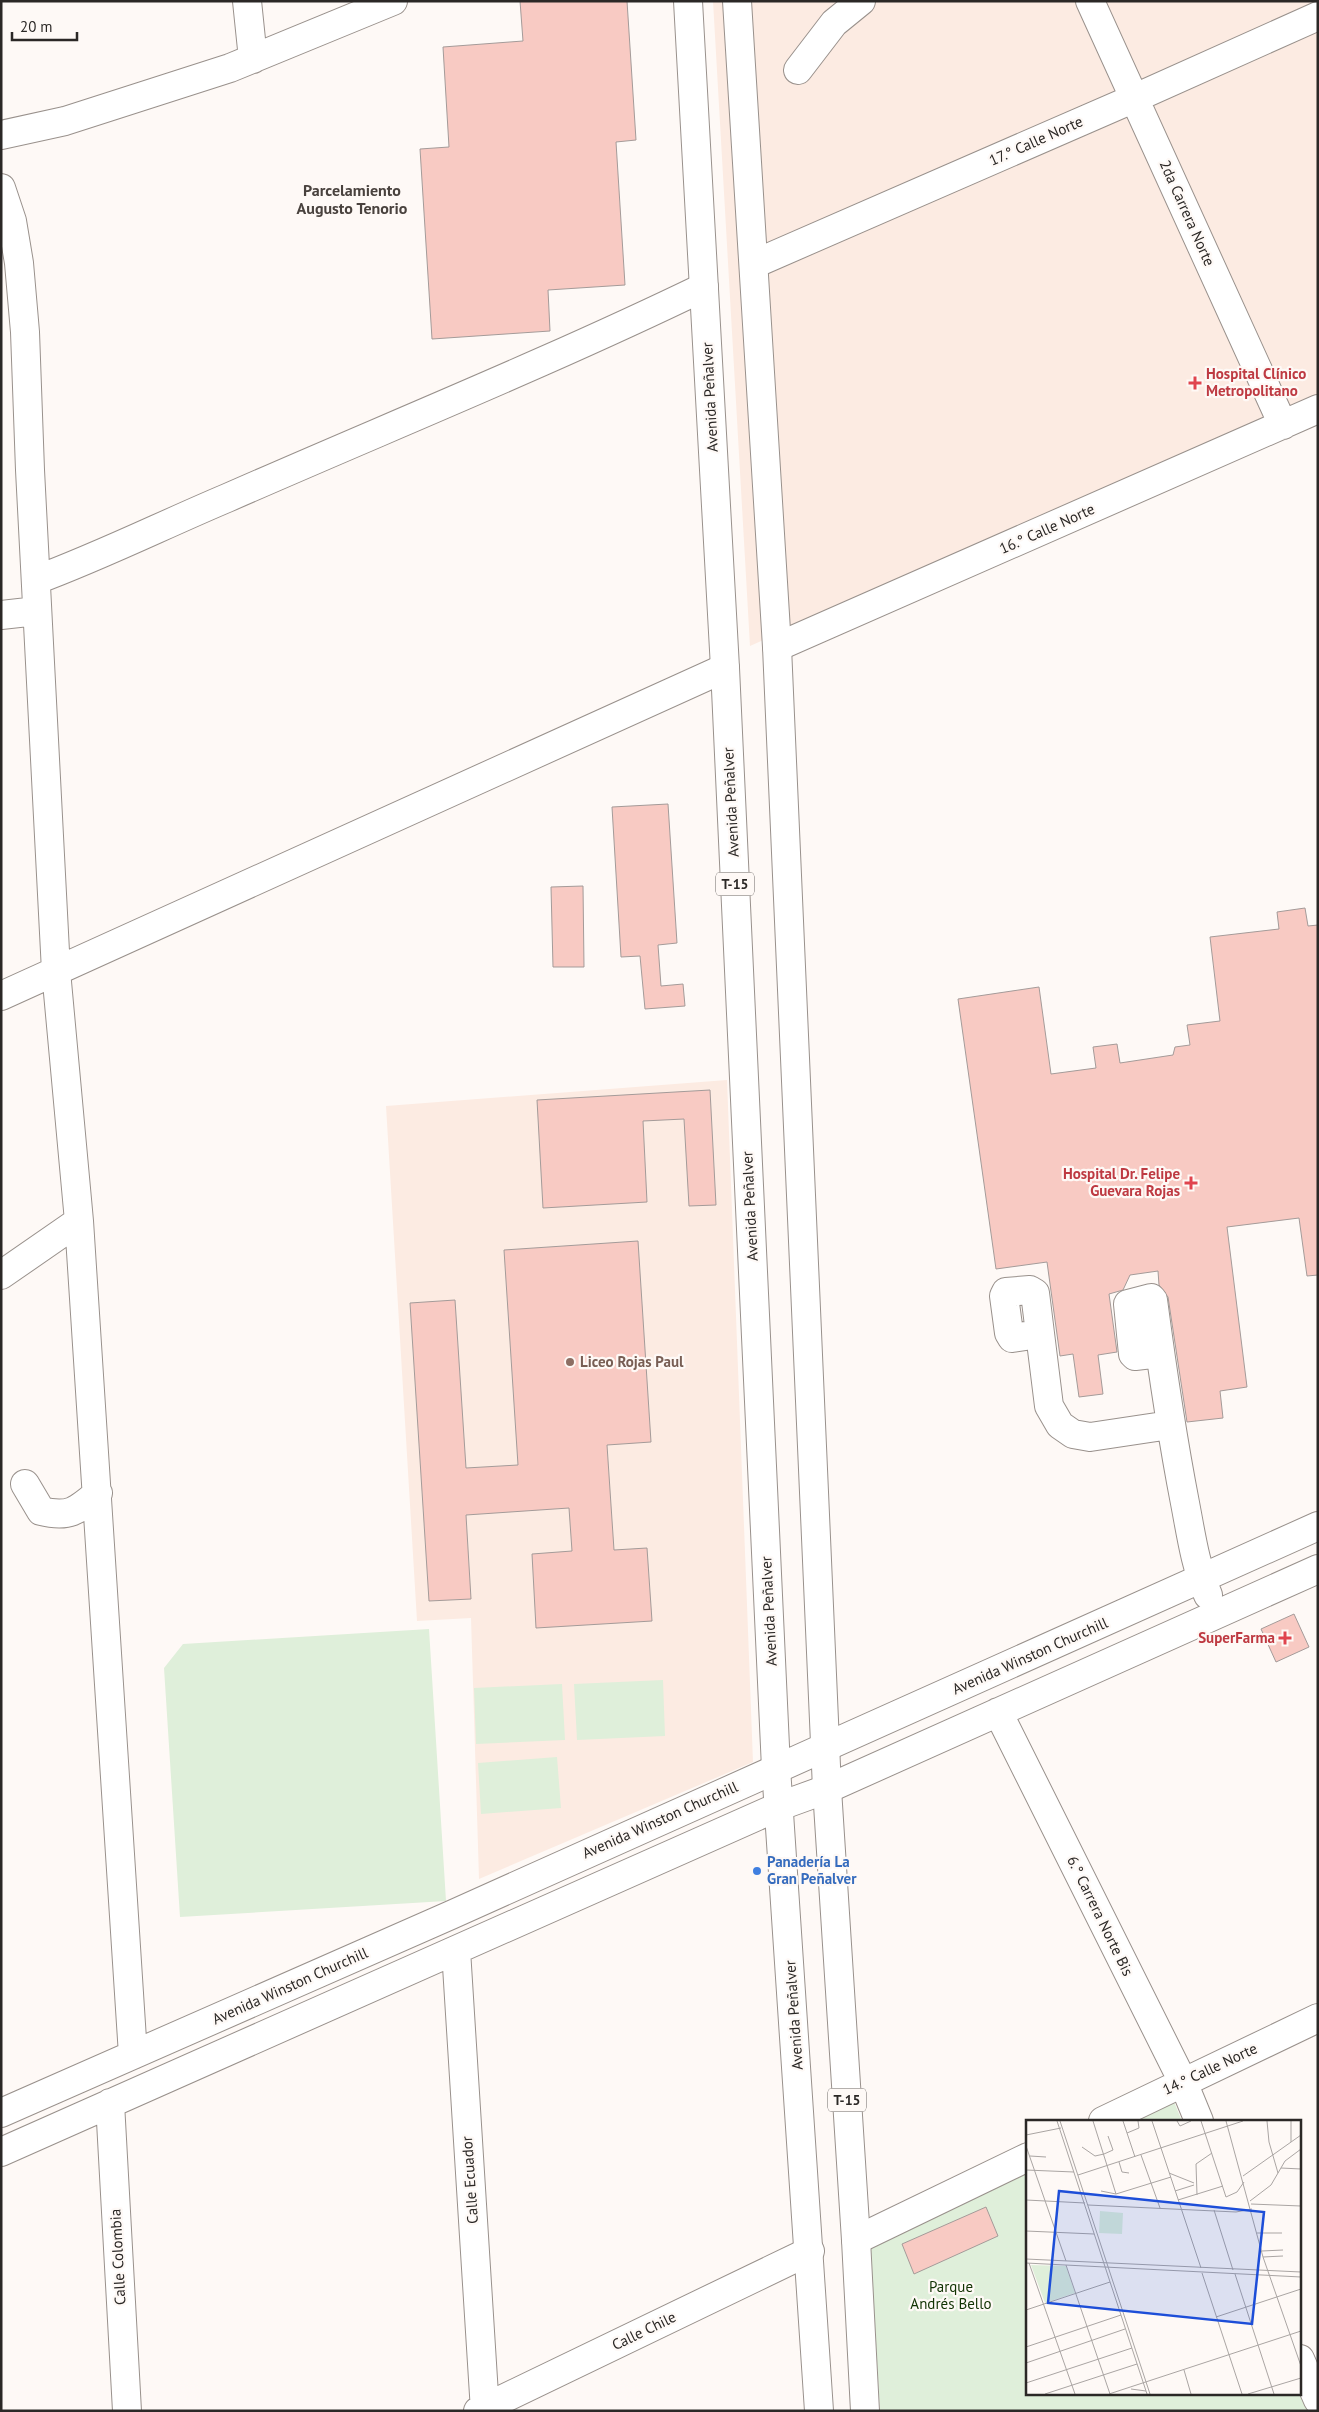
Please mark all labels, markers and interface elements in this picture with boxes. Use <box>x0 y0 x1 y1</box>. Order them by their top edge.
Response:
scale bar <box>12 10 78 42</box>
text: 20 m <box>20 17 53 36</box>
street label: 17.° Calle Norte <box>986 111 1086 170</box>
street label: 2da Carrera Norte <box>1156 157 1219 269</box>
district label: Parcelamiento Augusto Tenorio <box>297 180 408 218</box>
street label: Avenida Peñalver <box>697 342 722 452</box>
place label: Hospital Clínico Metropolitano <box>1206 364 1306 400</box>
marker: Hospital Clínico Metropolitano <box>1188 376 1202 390</box>
street label: 16.° Calle Norte <box>996 499 1097 558</box>
street label: Avenida Peñalver <box>718 747 743 857</box>
road number: T-15 <box>716 872 754 896</box>
street label: Avenida Peñalver <box>737 1151 762 1261</box>
place label: Hospital Dr. Felipe Guevara Rojas <box>1063 1164 1180 1200</box>
marker: Hospital Dr. Felipe Guevara Rojas <box>1184 1176 1198 1190</box>
place label: Liceo Rojas Paul <box>580 1352 684 1371</box>
marker: Liceo Rojas Paul <box>564 1356 576 1368</box>
street label: Avenida Peñalver <box>756 1556 781 1666</box>
street label: Avenida Winston Churchill <box>949 1612 1111 1698</box>
place label: SuperFarma <box>1198 1628 1275 1647</box>
marker: SuperFarma <box>1279 1632 1291 1644</box>
street label: Avenida Winston Churchill <box>579 1776 741 1862</box>
place label: Panadería La Gran Peñalver <box>767 1852 857 1888</box>
street label: 6.° Carrera Norte Bis <box>1063 1853 1138 1979</box>
marker: Panadería La Gran Peñalver <box>751 1865 763 1877</box>
street label: Avenida Winston Churchill <box>209 1942 371 2028</box>
street label: Avenida Peñalver <box>780 1960 807 2071</box>
street label: 14.° Calle Norte <box>1159 2038 1260 2099</box>
road number: T-15 <box>828 2088 866 2112</box>
inset map <box>1026 2120 1302 2394</box>
street label: Calle Ecuador <box>457 2136 482 2224</box>
street label: Calle Colombia <box>105 2208 130 2306</box>
park label: Parque Andrés Bello <box>910 2277 992 2313</box>
street label: Calle Chile <box>609 2307 679 2354</box>

